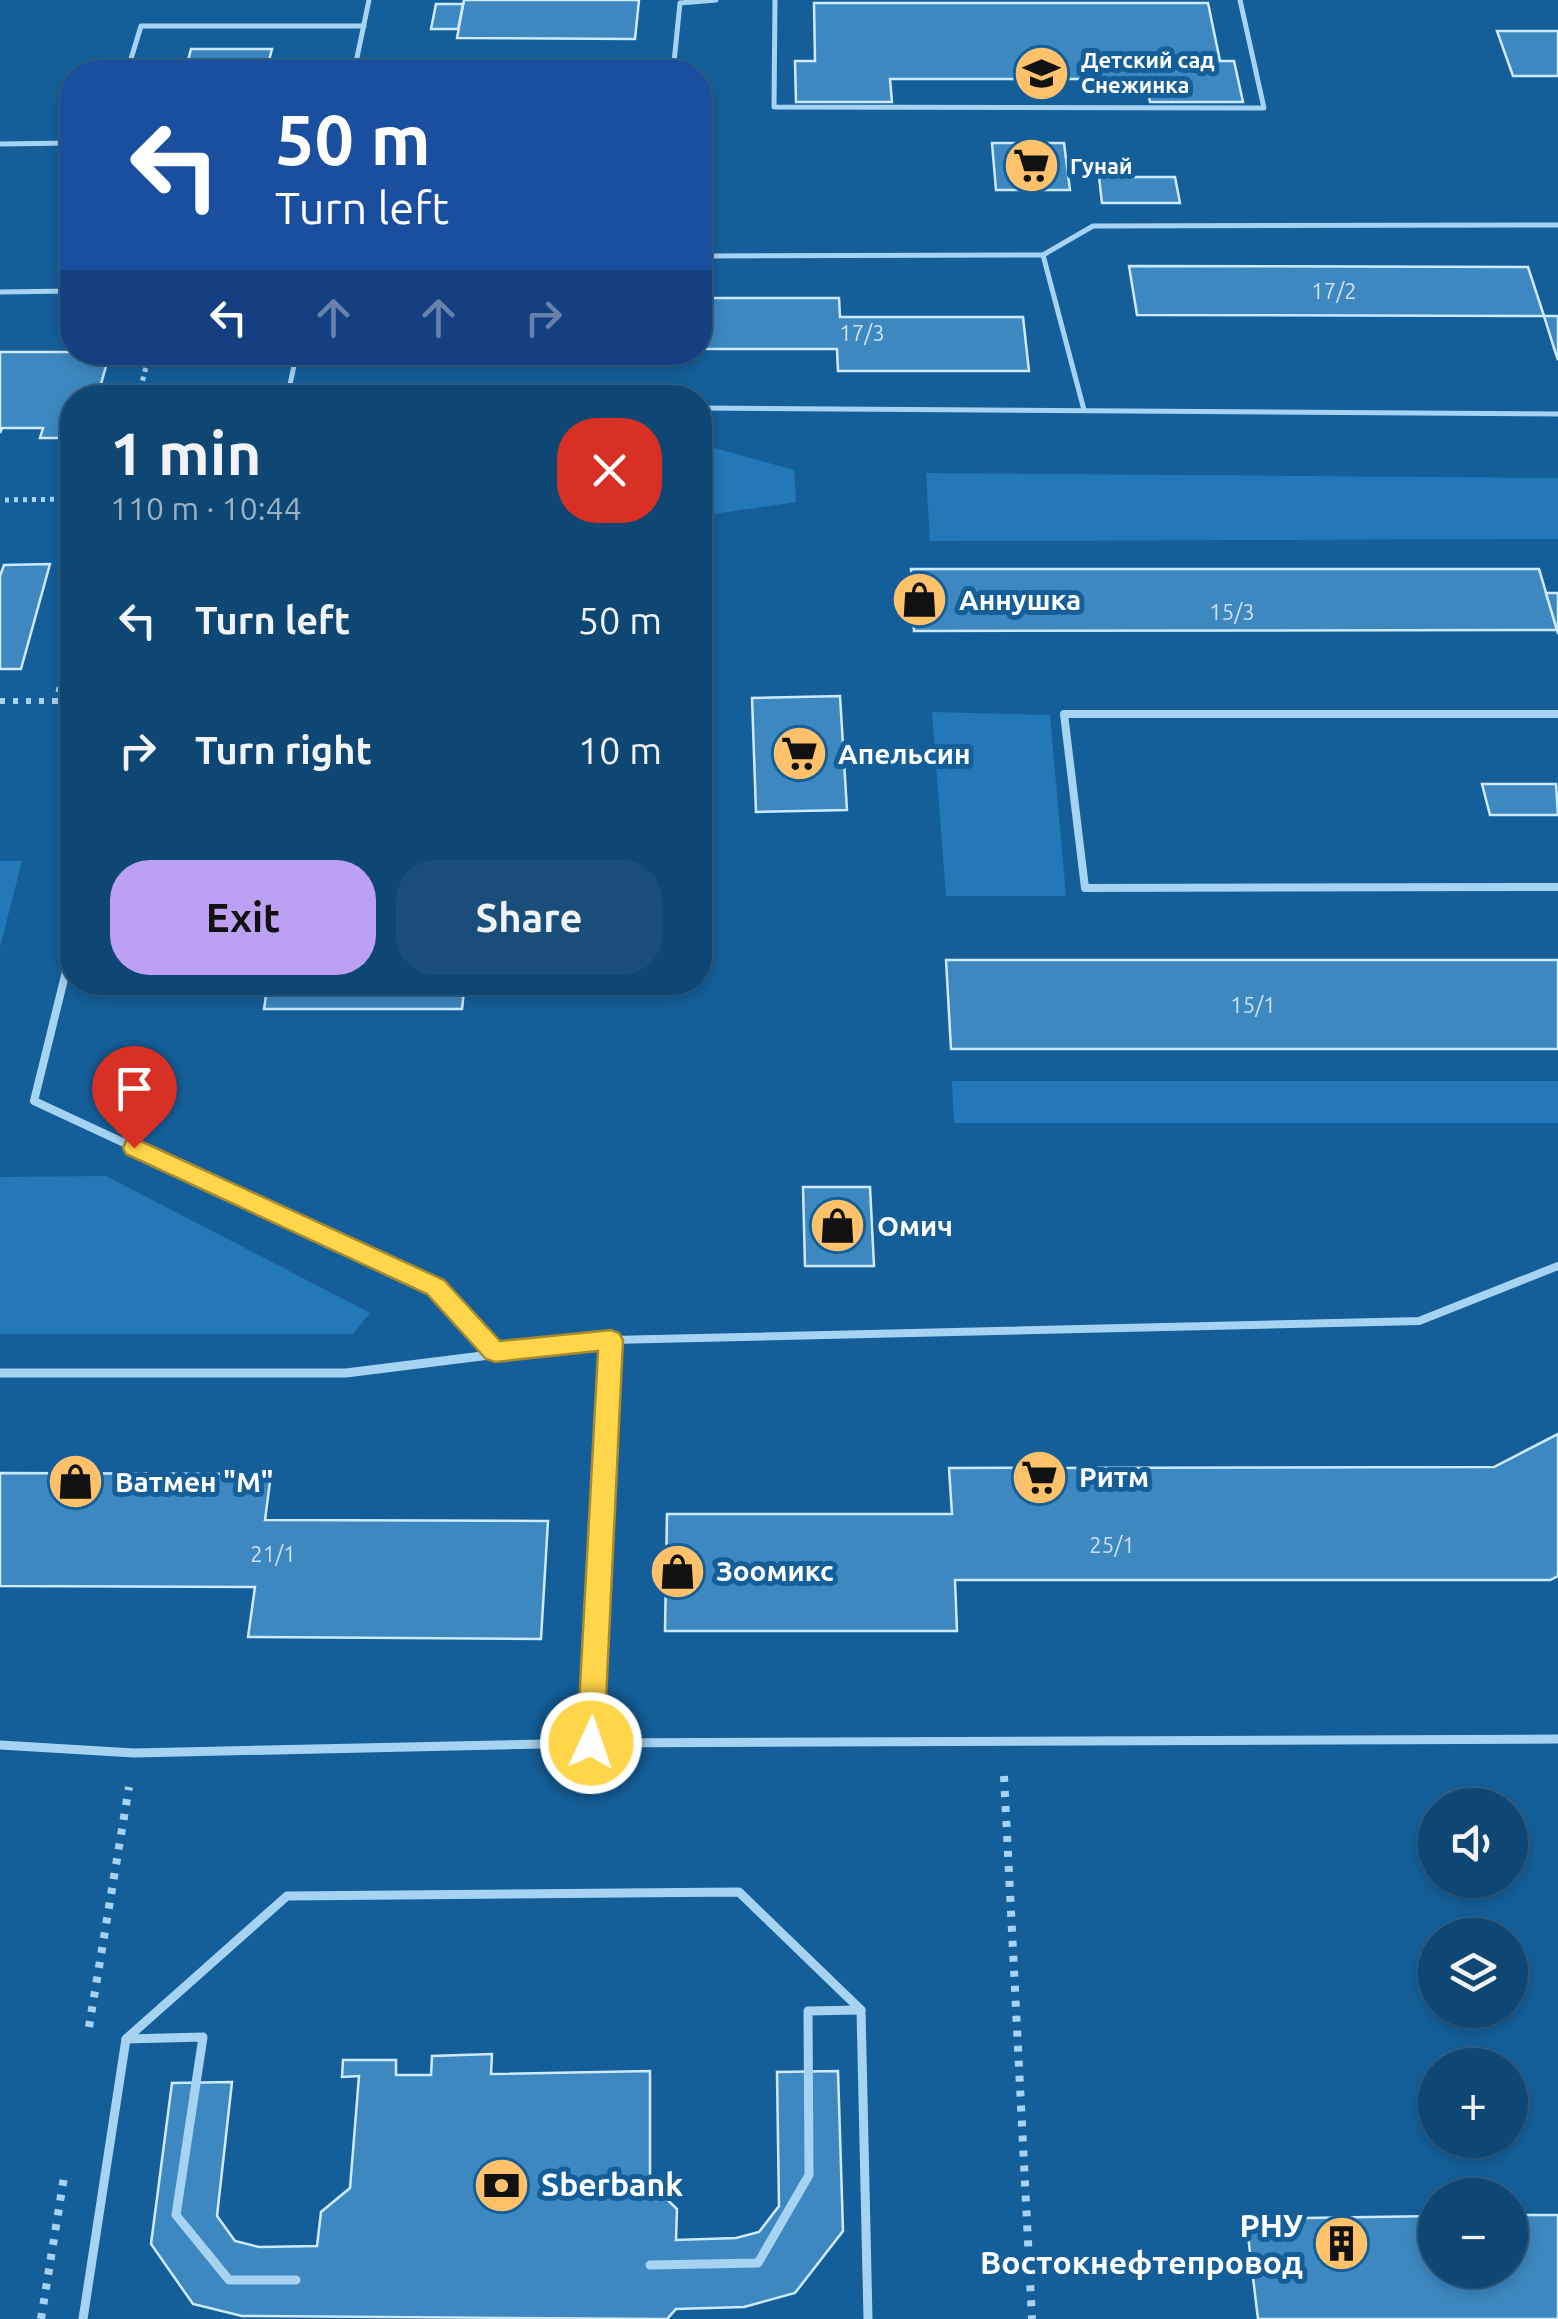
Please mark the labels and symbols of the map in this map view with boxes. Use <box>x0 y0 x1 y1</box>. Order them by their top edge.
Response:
school or university icon: Детский сад Снежинка <box>1012 43 1072 103</box>
place label: Детский сад Снежинка <box>1081 47 1215 97</box>
supermarket icon: Гунай <box>1001 136 1061 196</box>
place label: Гунай <box>1070 153 1132 178</box>
house number: 17/2 <box>1311 278 1357 303</box>
house number: 17/3 <box>839 320 885 345</box>
shop icon: Аннушка <box>890 570 950 630</box>
place label: Аннушка <box>959 584 1081 615</box>
house number: 15/3 <box>1209 599 1255 624</box>
supermarket icon: Апельсин <box>769 724 829 784</box>
place label: Апельсин <box>838 738 970 769</box>
house number: 15/1 <box>1230 992 1276 1017</box>
pin <box>92 1046 177 1149</box>
shop icon: Омич <box>808 1196 868 1256</box>
place label: Омич <box>877 1210 953 1241</box>
supermarket icon: Ритм <box>1010 1447 1070 1507</box>
shop icon: Ватмен "М" <box>46 1452 106 1512</box>
place label: Ритм <box>1079 1461 1149 1492</box>
place label: Ватмен "М" <box>115 1466 273 1497</box>
house number: 25/1 <box>1089 1532 1135 1557</box>
house number: 21/1 <box>250 1541 296 1566</box>
shop icon: Зоомикс <box>647 1541 707 1601</box>
place label: Зоомикс <box>716 1555 834 1586</box>
position arrow <box>539 1691 643 1795</box>
bank icon: Sberbank <box>472 2155 532 2215</box>
place label: Sberbank <box>541 2166 683 2202</box>
place label: РНУ Востокнефтепровод <box>980 2207 1303 2280</box>
building icon: РНУ Востокнефтепровод <box>1312 2214 1372 2274</box>

